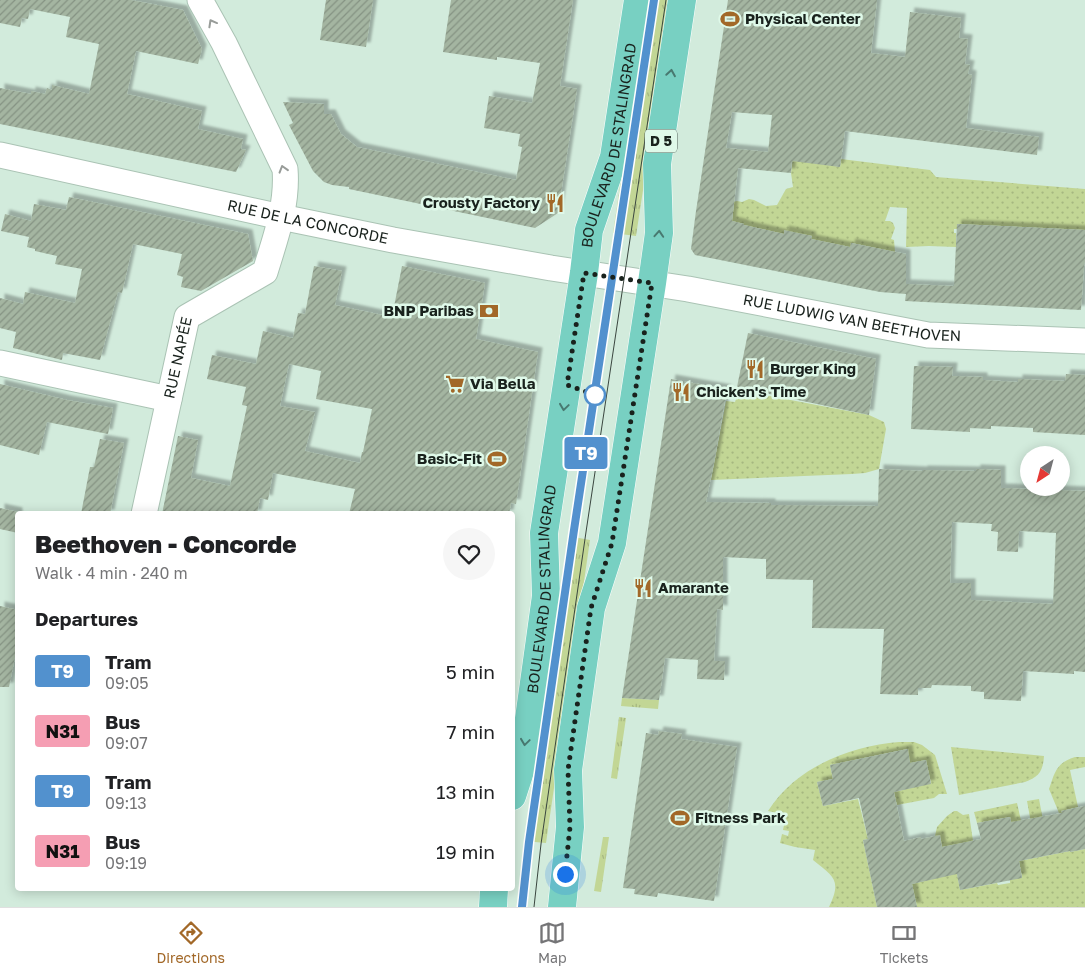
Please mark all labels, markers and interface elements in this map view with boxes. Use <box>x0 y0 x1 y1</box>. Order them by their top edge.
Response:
sports icon: Physical Center <box>719 8 741 30</box>
place label: Physical Center <box>745 9 861 27</box>
one-way arrow <box>209 19 219 28</box>
street label: BOULEVARD DE STALINGRAD <box>577 42 639 249</box>
one-way arrow <box>665 69 676 77</box>
road number: D 5 <box>645 130 677 152</box>
one-way arrow <box>278 165 289 173</box>
restaurant icon: Crousty Factory <box>544 192 566 214</box>
place label: Crousty Factory <box>422 193 540 211</box>
street label: RUE DE LA CONCORDE <box>226 195 390 247</box>
one-way arrow <box>653 230 664 238</box>
street label: RUE LUDWIG VAN BEETHOVEN <box>742 290 962 344</box>
bank icon: BNP Paribas <box>478 300 500 322</box>
place label: BNP Paribas <box>383 301 474 319</box>
street label: RUE NAPÉE <box>159 315 195 400</box>
restaurant icon: Burger King <box>744 358 766 380</box>
place label: Burger King <box>770 359 856 377</box>
supermarket icon: Via Bella <box>444 373 466 395</box>
place label: Via Bella <box>470 374 536 392</box>
restaurant icon: Chicken's Time <box>670 381 692 403</box>
place label: Chicken's Time <box>696 382 806 400</box>
unlabelled marker <box>584 384 606 406</box>
one-way arrow <box>559 403 569 412</box>
line badge: T9 <box>564 437 608 469</box>
text: T9 <box>574 442 598 464</box>
north arrow <box>1020 446 1070 496</box>
map controls <box>1020 446 1070 496</box>
sports icon: Basic-Fit <box>486 448 508 470</box>
place label: Basic-Fit <box>417 449 482 467</box>
street label: BOULEVARD DE STALINGRAD <box>523 483 559 695</box>
button: heart <box>443 528 495 580</box>
text: Beethoven - Concorde <box>35 529 296 558</box>
text: Walk · 4 min · 240 m <box>35 563 188 583</box>
restaurant icon: Amarante <box>632 577 654 599</box>
place label: Amarante <box>658 578 729 596</box>
text: Departures <box>35 607 138 630</box>
text: Tram <box>105 650 151 673</box>
text: T9 <box>51 660 74 682</box>
text: 5 min <box>446 660 495 683</box>
text: 09:05 <box>105 673 149 693</box>
text: Bus <box>105 710 140 733</box>
text: N31 <box>46 720 79 742</box>
text: 7 min <box>447 720 495 743</box>
text: 09:07 <box>105 733 148 753</box>
one-way arrow <box>521 738 531 747</box>
text: Tram <box>105 770 151 793</box>
text: T9 <box>51 780 74 802</box>
text: 13 min <box>436 780 495 803</box>
text: 09:13 <box>105 793 147 813</box>
sports icon: Fitness Park <box>669 807 691 829</box>
place label: Fitness Park <box>695 808 786 826</box>
text: Bus <box>105 830 140 853</box>
text: N31 <box>46 840 79 862</box>
text: 19 min <box>436 840 495 863</box>
text: 09:19 <box>105 853 147 873</box>
your location <box>553 862 578 887</box>
tab: Directions <box>157 919 225 966</box>
tab: Map <box>538 919 567 966</box>
tab: Tickets <box>880 919 928 966</box>

